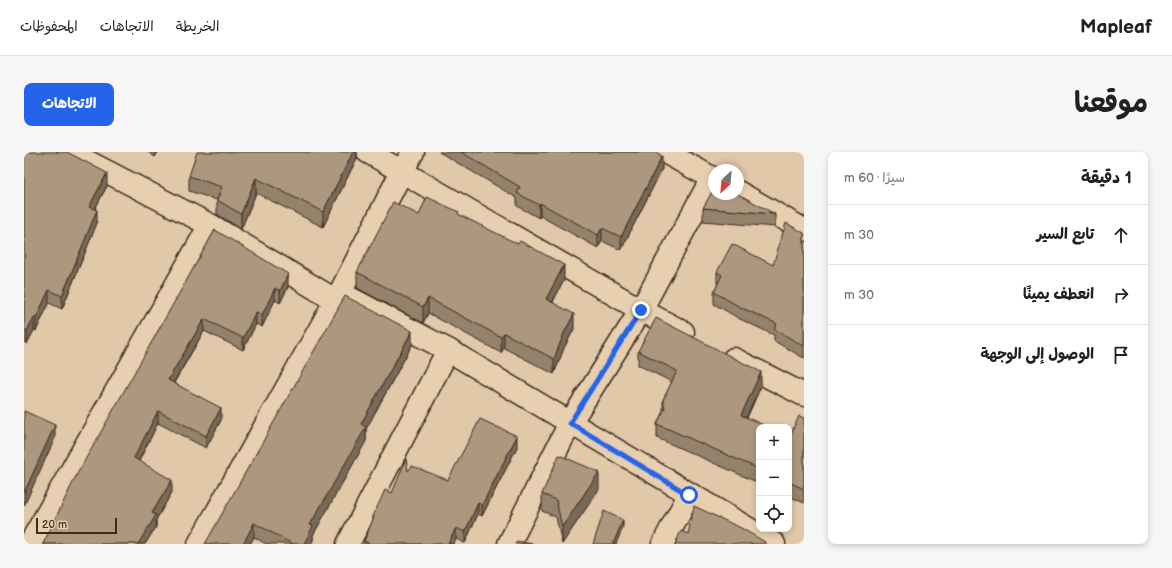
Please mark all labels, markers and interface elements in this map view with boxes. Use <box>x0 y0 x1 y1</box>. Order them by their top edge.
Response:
text: Mapleaf <box>1080 16 1152 39</box>
text: المحفوظات <box>20 18 78 35</box>
text: الاتجاهات <box>100 18 154 35</box>
text: الخريطة <box>176 18 219 35</box>
button: الاتجاهات <box>24 83 114 126</box>
text: موقعنا <box>1074 87 1148 120</box>
north arrow <box>708 164 744 200</box>
text: 1 دقيقة <box>1081 168 1132 188</box>
text: سيرًا · 60 m <box>844 170 905 186</box>
icon: ahead <box>1110 224 1132 246</box>
text: تابع السير <box>1036 225 1094 244</box>
text: 30 m <box>844 227 874 243</box>
icon: right <box>1110 284 1132 306</box>
text: انعطف يمينًا <box>1023 285 1094 304</box>
text: 30 m <box>844 287 874 303</box>
route end <box>632 301 650 319</box>
icon: arrive <box>1110 344 1132 366</box>
text: الوصول إلى الوجهة <box>980 345 1094 364</box>
map controls <box>756 424 792 532</box>
button: + <box>756 424 792 460</box>
button: − <box>756 460 792 496</box>
route start <box>680 486 698 504</box>
button: locate <box>756 496 792 532</box>
scale bar <box>36 516 117 535</box>
text: 20 m <box>42 518 67 531</box>

